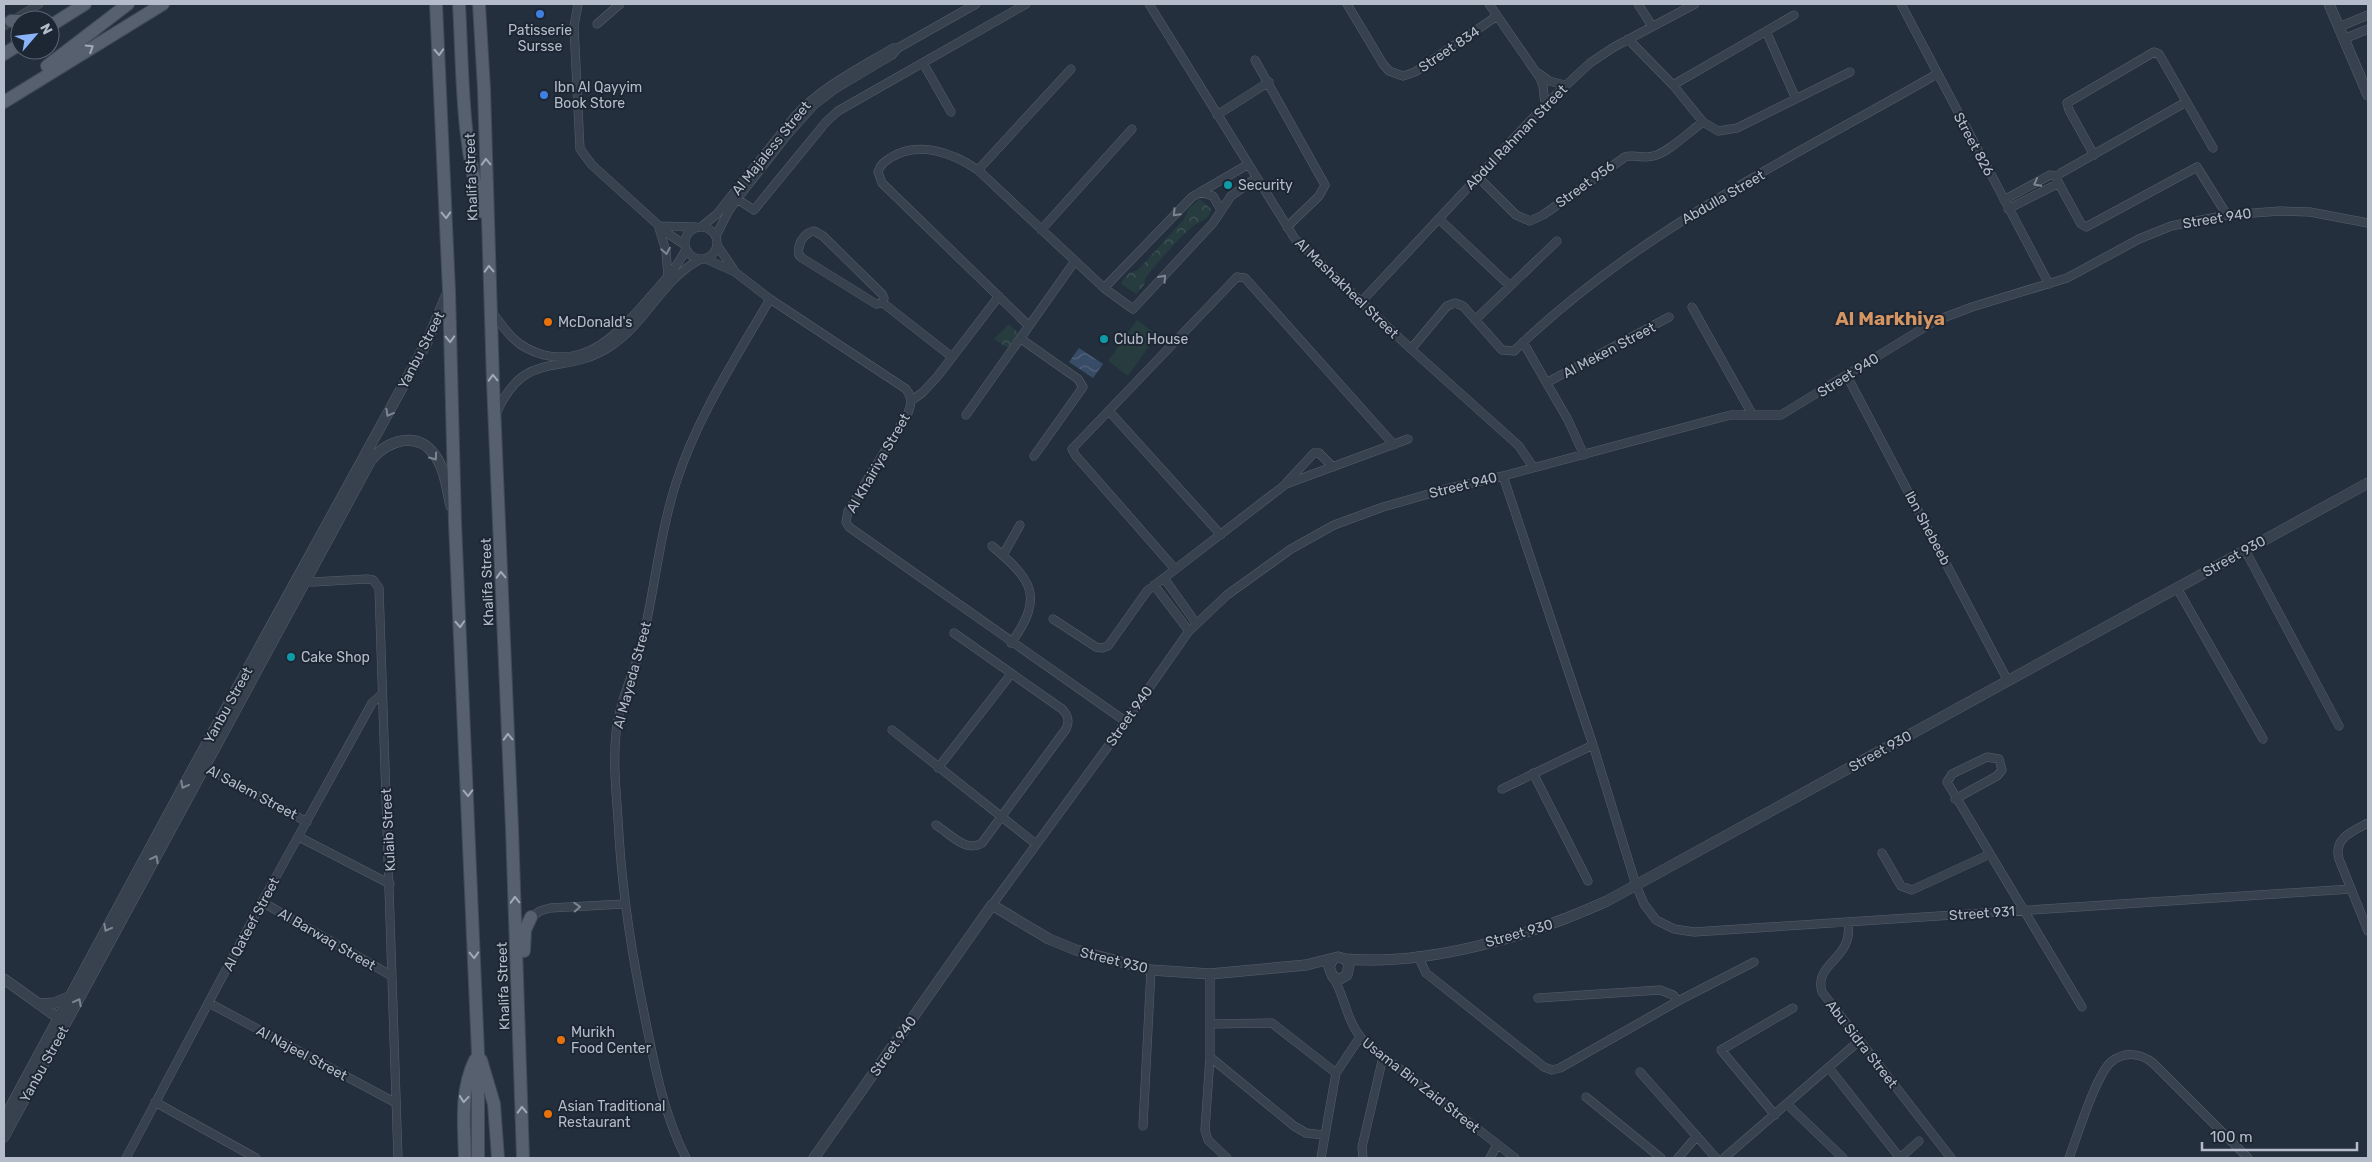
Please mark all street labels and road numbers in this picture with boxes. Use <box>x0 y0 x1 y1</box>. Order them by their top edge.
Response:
street label: Street 834 <box>1416 23 1483 76</box>
street label: Abdul Rahman Street <box>1462 81 1571 193</box>
street label: Al Majaless Street <box>728 98 815 199</box>
street label: Street 826 <box>1950 110 1997 179</box>
street label: Khalifa Street <box>461 132 482 221</box>
street label: Street 956 <box>1552 157 1618 212</box>
street label: Abdulla Street <box>1679 167 1768 228</box>
street label: Street 940 <box>2181 205 2253 232</box>
street label: Al Mashakheel Street <box>1291 235 1402 342</box>
street label: Yanbu Street <box>395 308 448 392</box>
street label: Al Meken Street <box>1560 319 1659 382</box>
street label: Street 940 <box>1814 350 1882 401</box>
street label: Al Khairiya Street <box>843 410 914 516</box>
street label: Street 940 <box>1427 469 1499 502</box>
street label: Ibn Shebeeb <box>1901 488 1954 568</box>
street label: Street 930 <box>2200 532 2269 581</box>
street label: Khalifa Street <box>477 537 498 626</box>
street label: Al Mayeda Street <box>610 619 655 731</box>
street label: Yanbu Street <box>201 664 257 746</box>
street label: Street 940 <box>1102 683 1156 750</box>
street label: Street 930 <box>1846 727 1915 776</box>
street label: Al Salem Street <box>204 761 300 824</box>
street label: Kulaib Street <box>378 787 399 872</box>
street label: Al Qateef Street <box>220 874 283 974</box>
street label: Street 931 <box>1948 903 2016 924</box>
street label: Al Barwaq Street <box>275 905 379 974</box>
street label: Street 930 <box>1483 916 1555 951</box>
street label: Khalifa Street <box>493 941 514 1030</box>
street label: Street 930 <box>1078 944 1150 977</box>
street label: Abu Sidra Street <box>1822 997 1902 1092</box>
street label: Street 940 <box>866 1013 920 1080</box>
street label: Al Najeel Street <box>253 1022 351 1085</box>
street label: Yanbu Street <box>17 1023 73 1105</box>
street label: Usama Bin Zaid Street <box>1358 1034 1483 1137</box>

